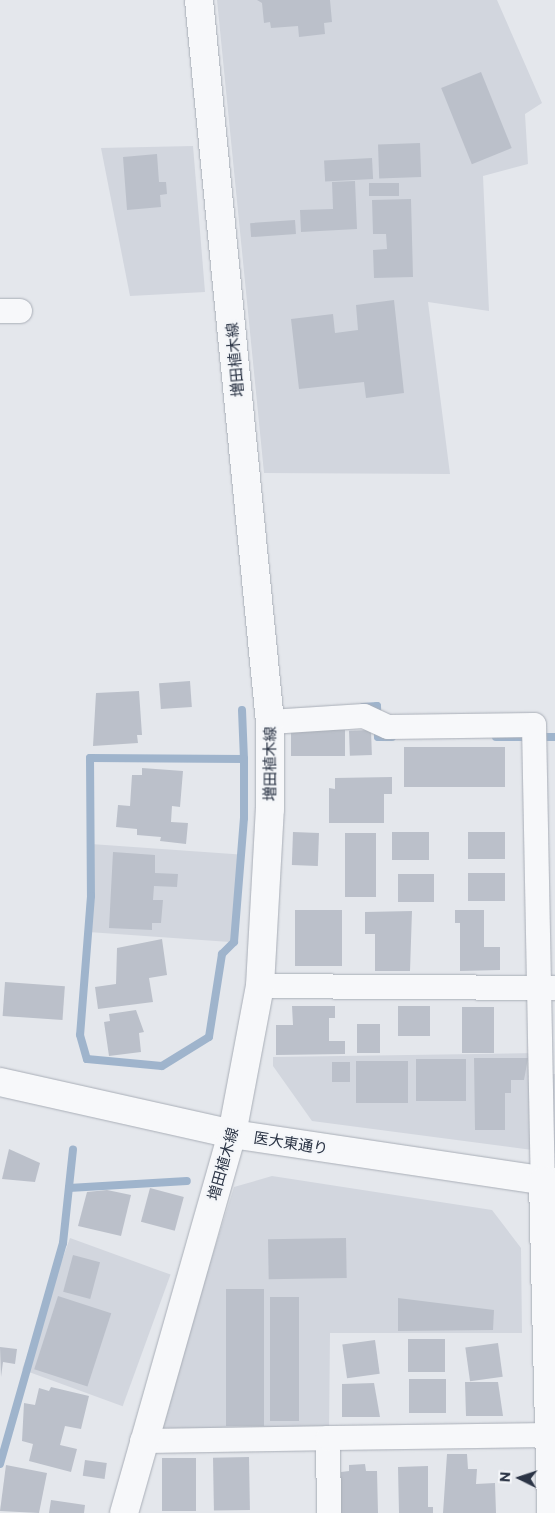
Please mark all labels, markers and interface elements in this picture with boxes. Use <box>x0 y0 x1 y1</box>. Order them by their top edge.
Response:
street label: 増田植木線 <box>223 322 247 398</box>
street label: 増田植木線 <box>261 727 279 801</box>
street label: 増田植木線 <box>204 1125 242 1203</box>
street label: 医大東通り <box>253 1128 329 1158</box>
north arrow <box>495 1453 545 1503</box>
text: N <box>496 1471 513 1483</box>

